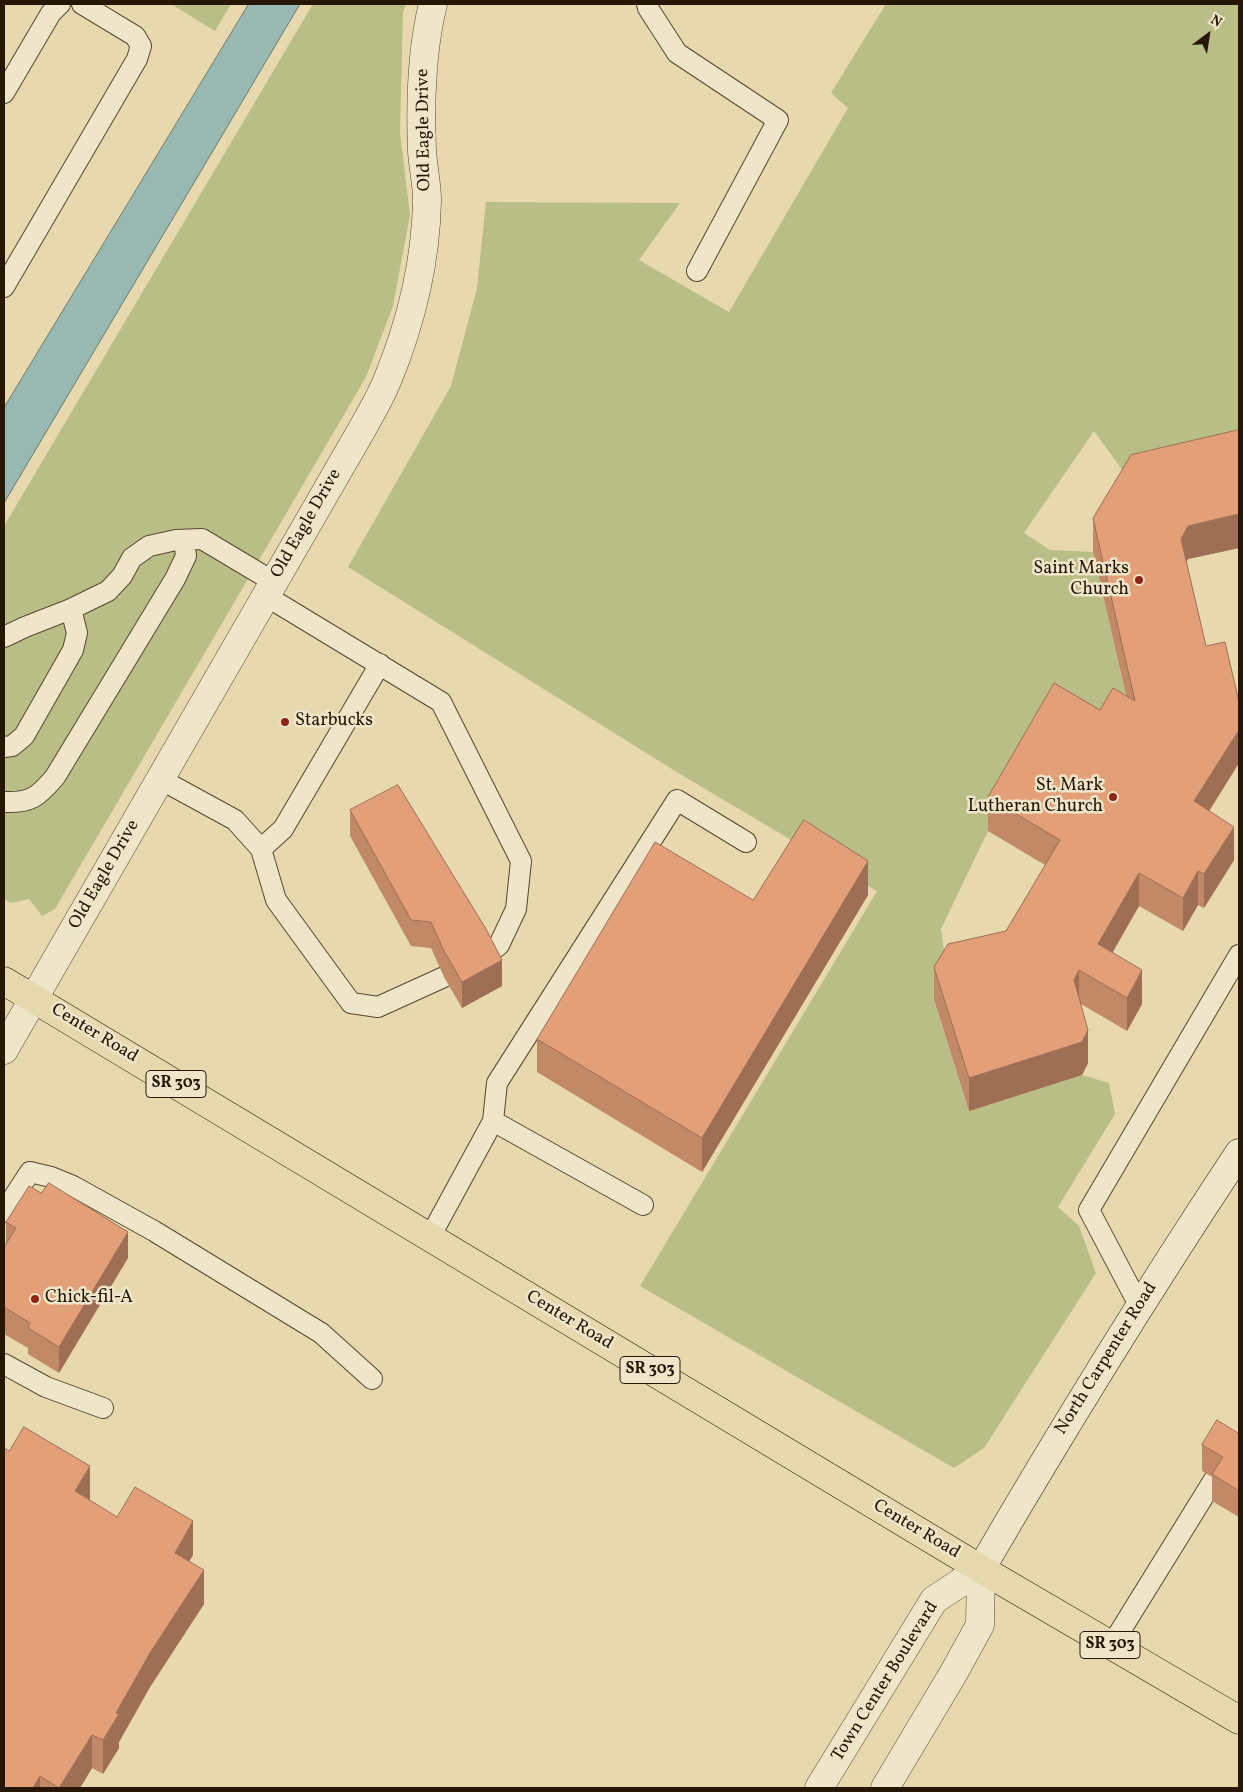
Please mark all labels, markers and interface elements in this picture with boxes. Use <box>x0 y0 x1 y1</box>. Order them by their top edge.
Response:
north arrow <box>1183 10 1233 60</box>
text: N <box>1207 11 1225 32</box>
street label: Old Eagle Drive <box>413 68 437 192</box>
street label: Old Eagle Drive <box>267 465 347 583</box>
place label: Saint Marks Church <box>1033 559 1129 602</box>
marker: Saint Marks Church <box>1133 574 1145 586</box>
place label: Starbucks <box>295 711 373 733</box>
marker: Starbucks <box>279 716 291 728</box>
place label: St. Mark Lutheran Church <box>968 776 1103 819</box>
marker: St. Mark Lutheran Church <box>1107 791 1119 803</box>
street label: Old Eagle Drive <box>65 816 145 934</box>
street label: Center Road <box>47 1000 141 1068</box>
road number: SR 303 <box>146 1070 206 1098</box>
street label: North Carpenter Road <box>1051 1279 1163 1439</box>
street label: Center Road <box>522 1287 616 1355</box>
place label: Chick-fil-A <box>45 1288 133 1310</box>
marker: Chick-fil-A <box>29 1293 41 1305</box>
road number: SR 303 <box>620 1356 680 1384</box>
street label: Center Road <box>869 1496 963 1564</box>
street label: Town Center Boulevard <box>828 1598 944 1766</box>
road number: SR 303 <box>1080 1632 1140 1658</box>

